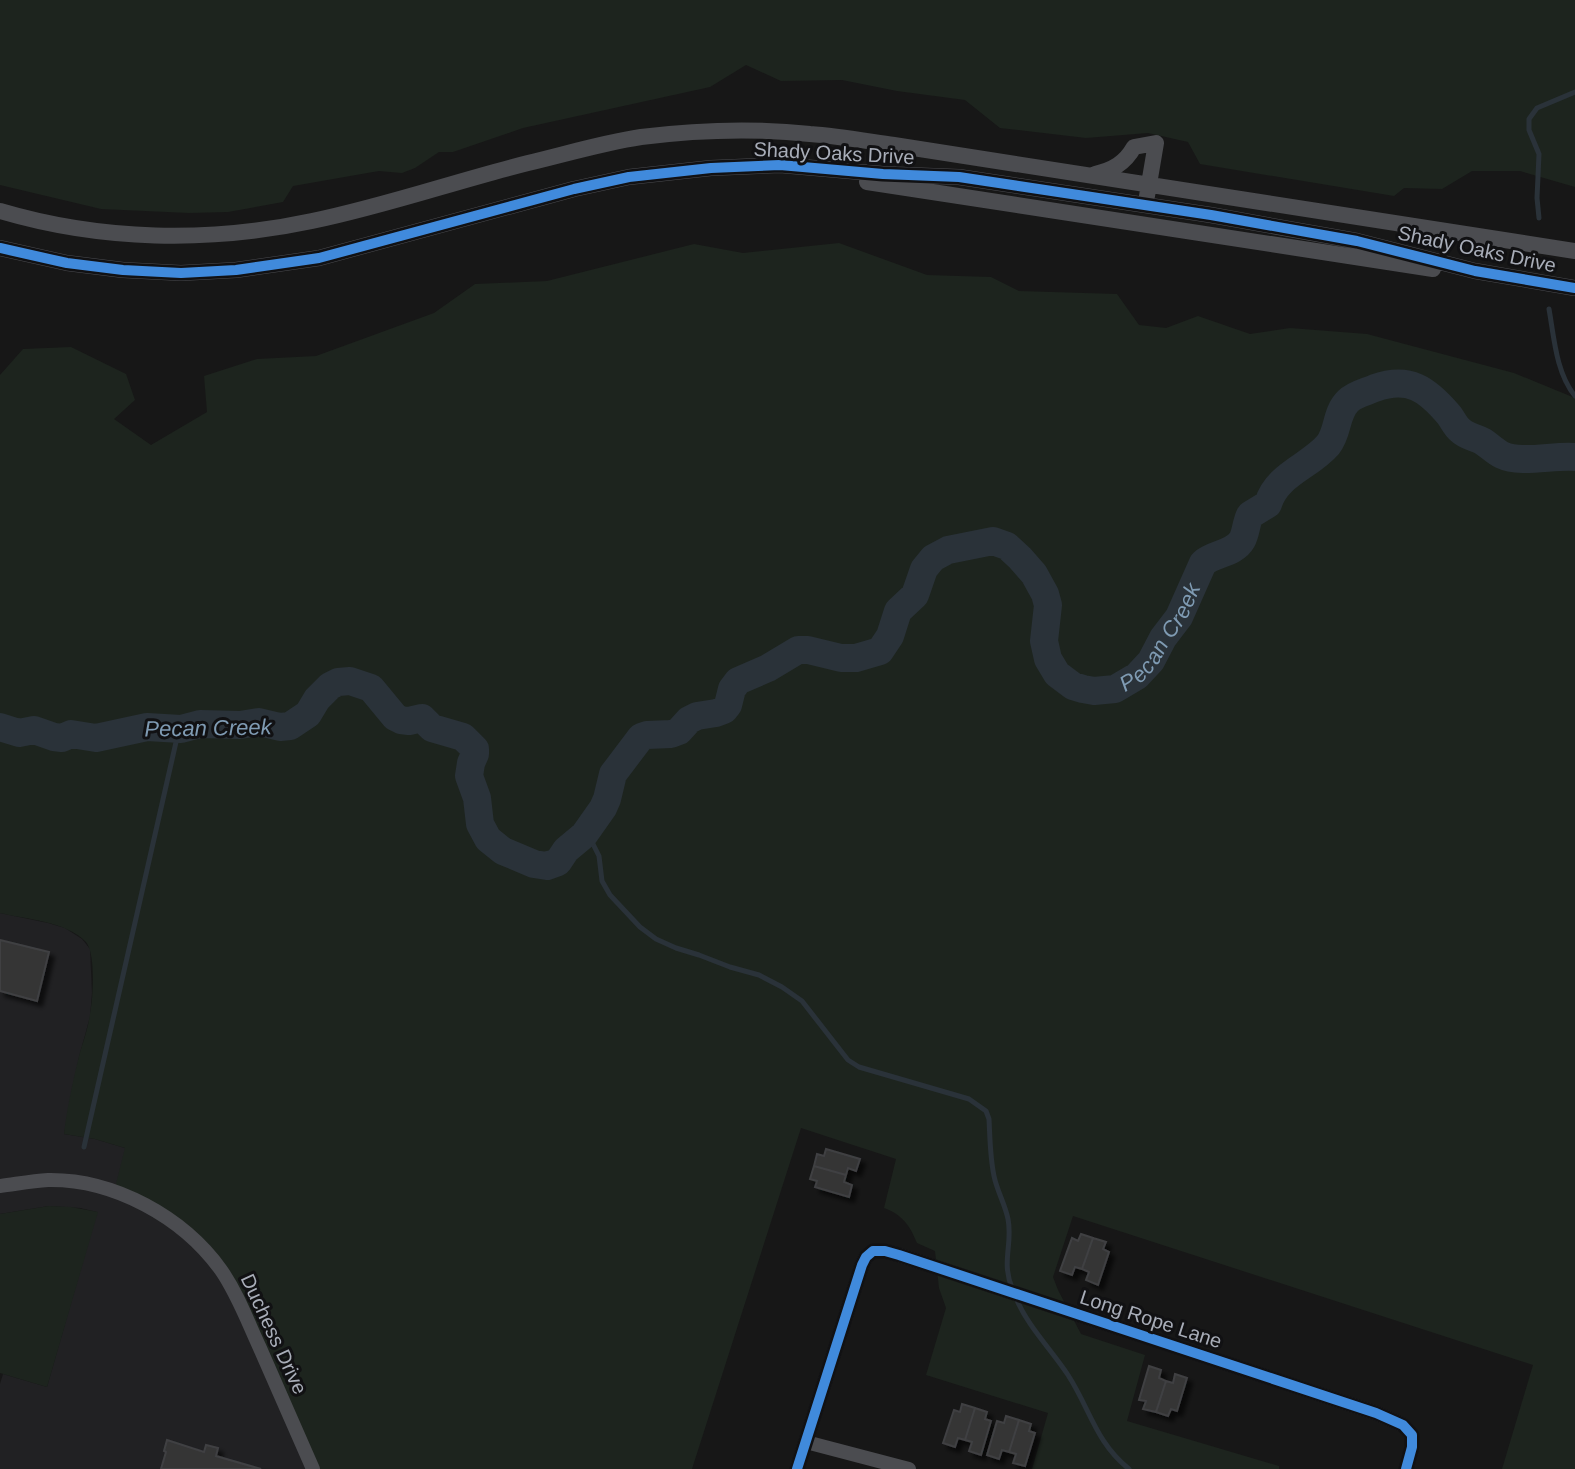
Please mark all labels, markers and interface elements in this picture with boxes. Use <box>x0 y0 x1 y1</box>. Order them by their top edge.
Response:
street label: Shady Oaks Drive <box>753 138 915 168</box>
street label: Shady Oaks Drive <box>1396 221 1558 277</box>
water label: Pecan Creek <box>1115 578 1205 696</box>
water label: Pecan Creek <box>144 714 273 742</box>
street label: Duchess Drive <box>237 1270 311 1398</box>
street label: Long Rope Lane <box>1077 1286 1225 1352</box>

